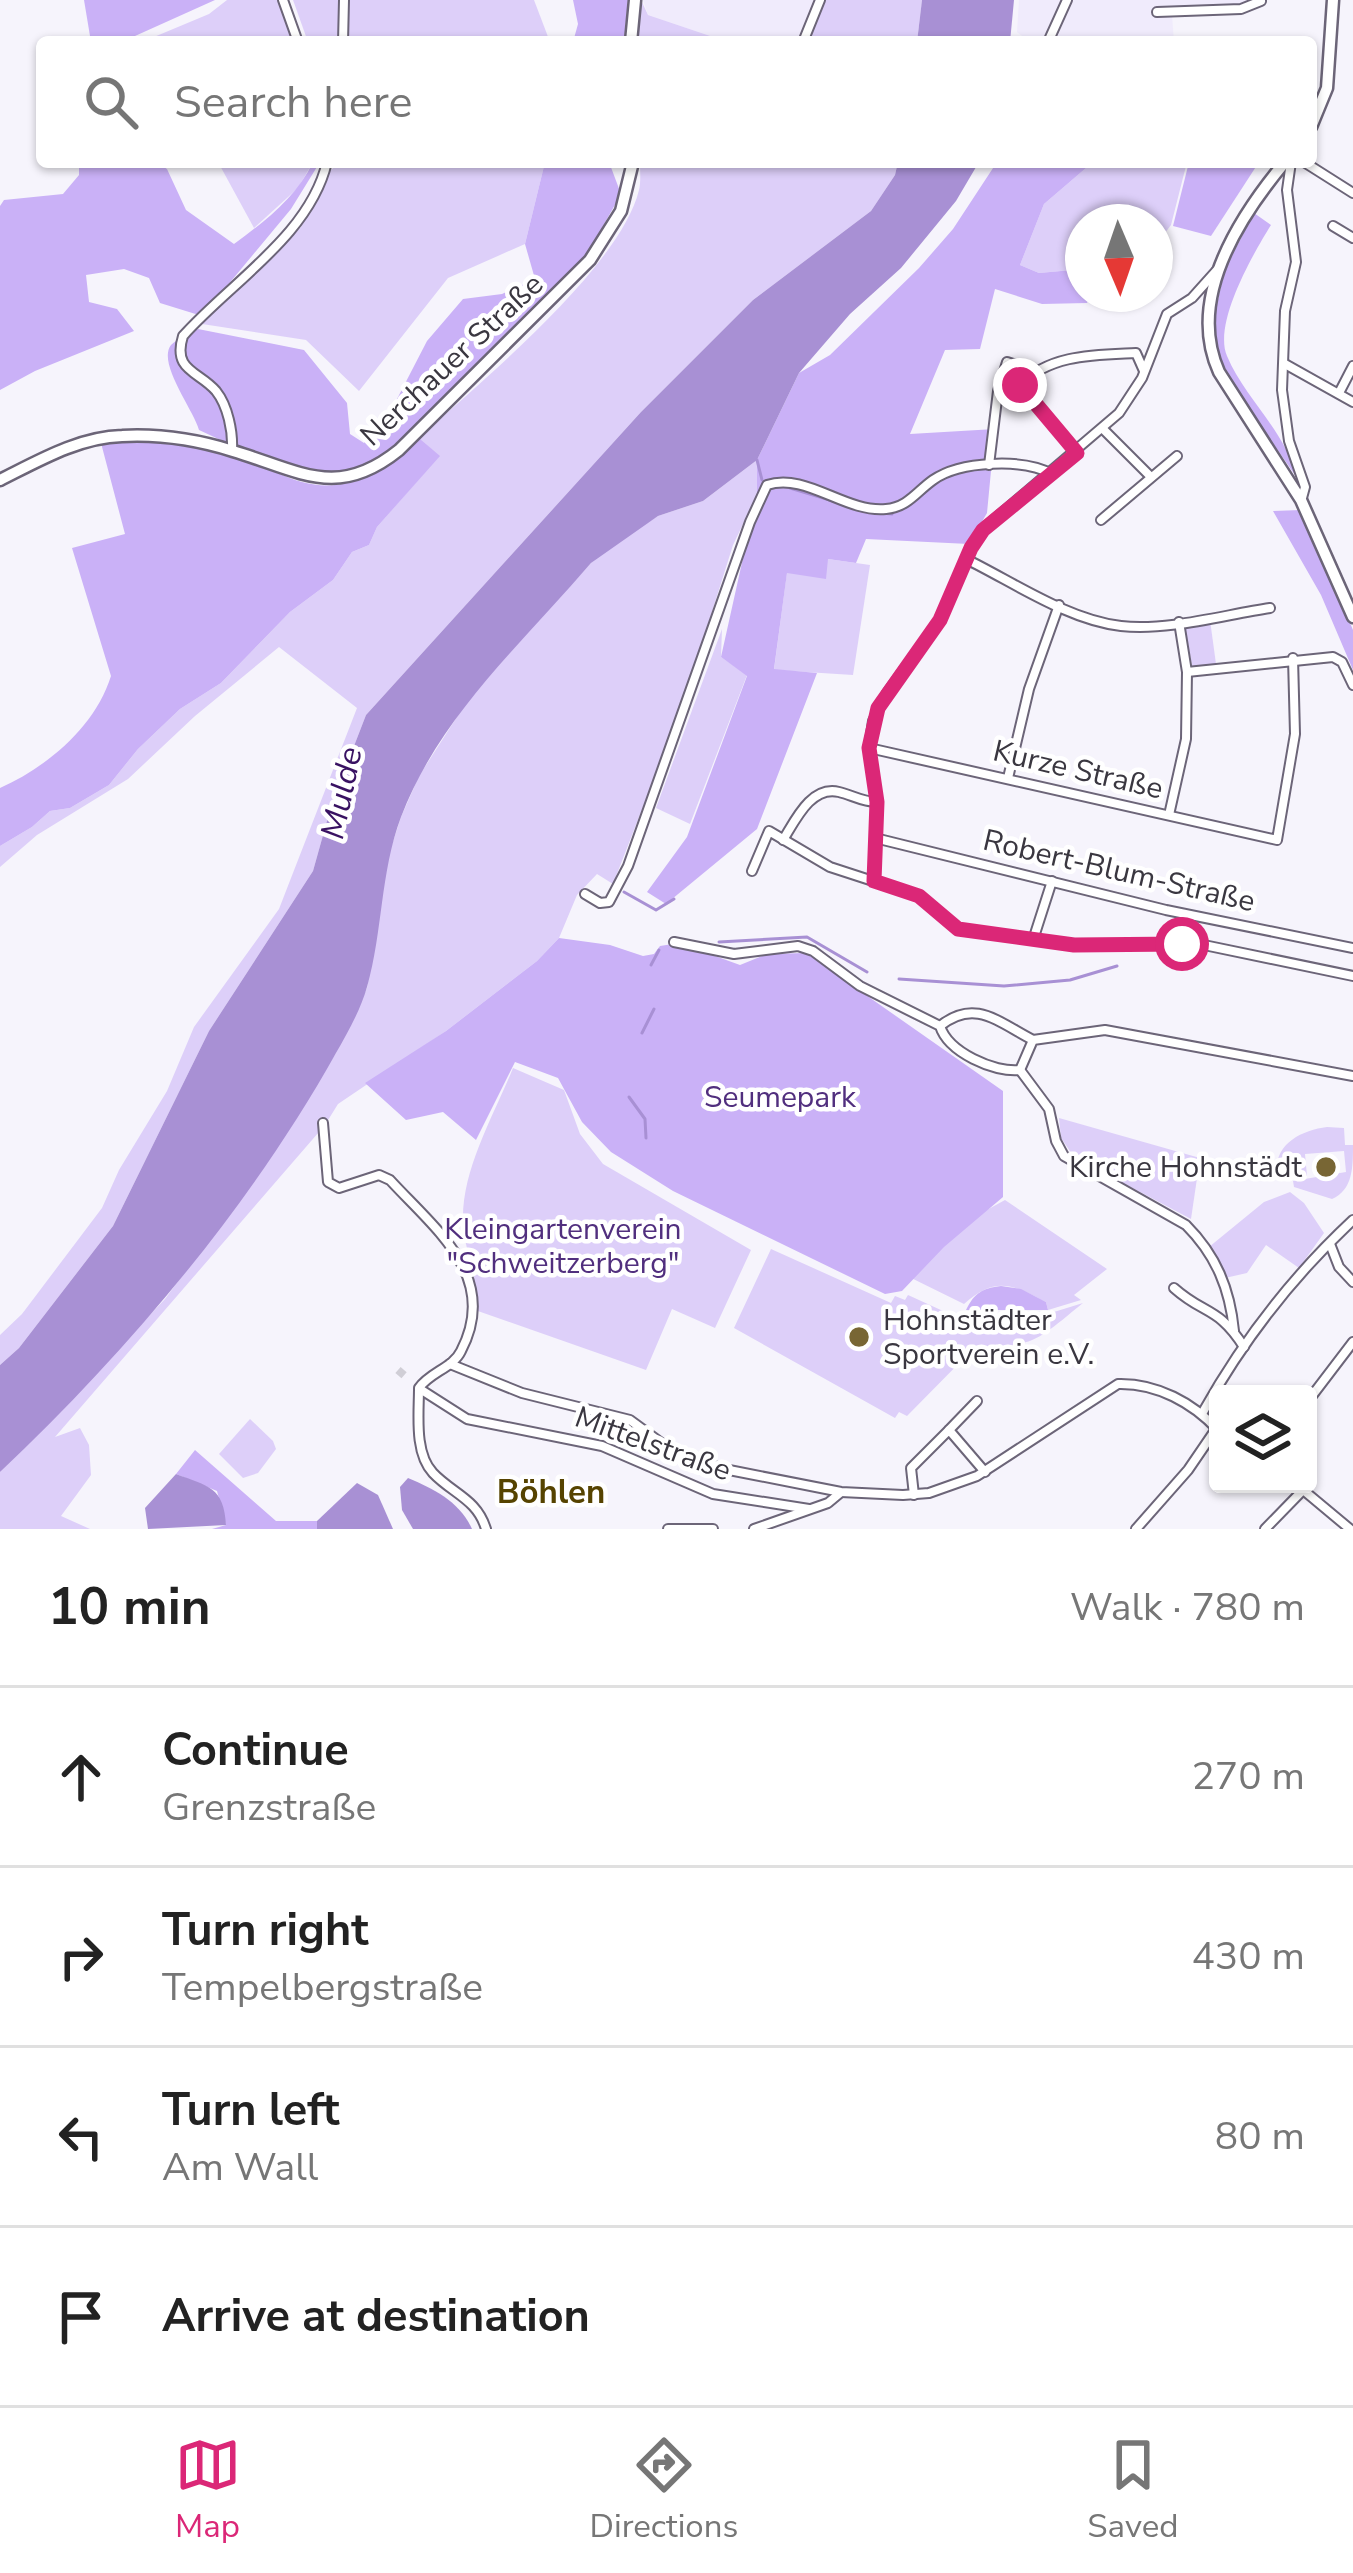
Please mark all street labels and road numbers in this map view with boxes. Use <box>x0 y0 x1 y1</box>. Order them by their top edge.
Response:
street label: Nerchauer Straße <box>352 264 552 456</box>
street label: Kurze Straße <box>989 731 1167 809</box>
street label: Robert-Blum-Straße <box>979 820 1259 922</box>
street label: Mittelstraße <box>569 1397 737 1491</box>

